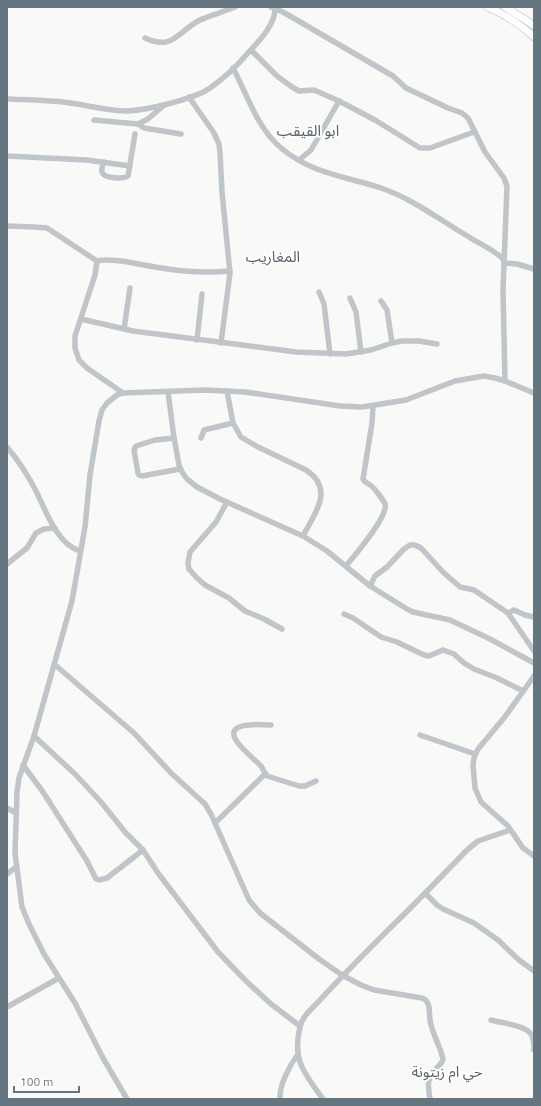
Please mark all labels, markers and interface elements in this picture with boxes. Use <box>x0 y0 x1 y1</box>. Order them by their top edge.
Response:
district label: ابو القيقب <box>277 122 339 140</box>
district label: المغاريب <box>246 248 300 266</box>
district label: حي ام زيتونة <box>411 1063 483 1083</box>
scale bar <box>14 1068 79 1094</box>
text: 100 m <box>20 1075 53 1088</box>

